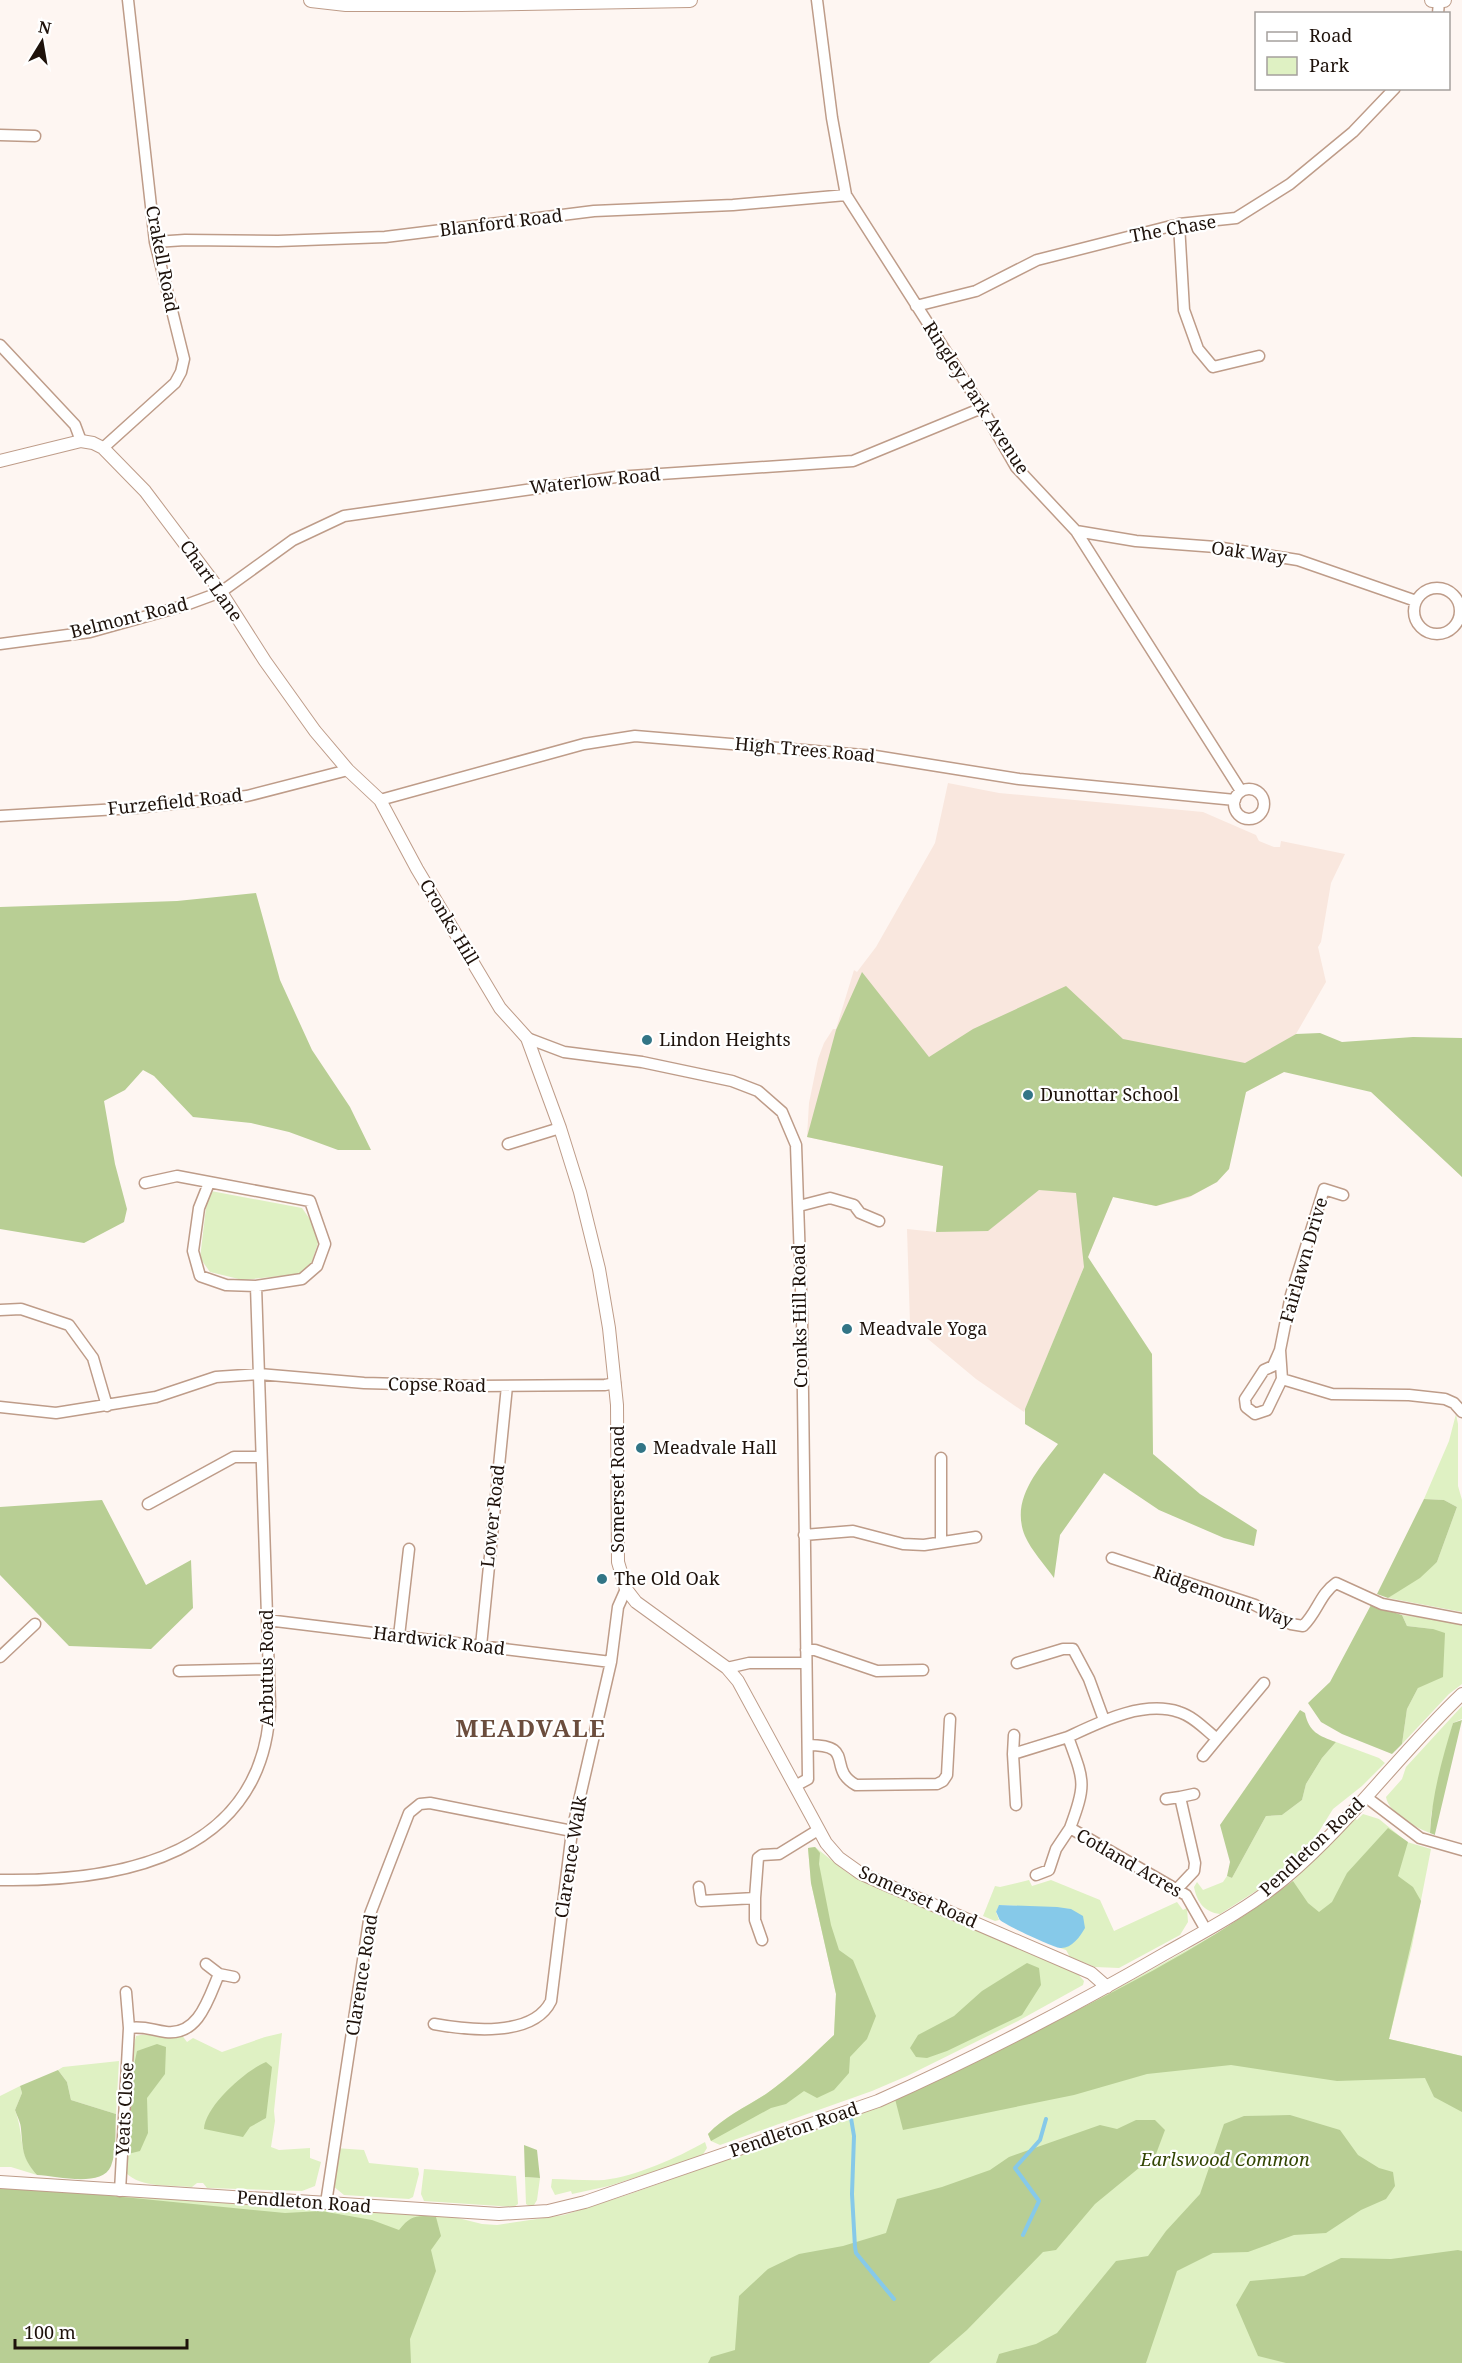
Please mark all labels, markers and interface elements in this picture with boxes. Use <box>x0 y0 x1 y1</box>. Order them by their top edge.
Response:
north arrow <box>12 12 72 72</box>
legend <box>1255 12 1450 90</box>
text: N <box>37 15 54 39</box>
text: Road <box>1309 23 1352 47</box>
text: Park <box>1309 53 1349 77</box>
street label: Crakell Road <box>141 203 185 314</box>
street label: Blanford Road <box>438 203 564 241</box>
street label: The Chase <box>1128 209 1218 247</box>
street label: Ringley Park Avenue <box>918 316 1035 479</box>
street label: Waterlow Road <box>528 461 662 499</box>
street label: Chart Lane <box>175 535 249 626</box>
street label: Oak Way <box>1210 535 1289 569</box>
street label: Belmont Road <box>67 591 190 643</box>
street label: High Trees Road <box>734 731 876 767</box>
street label: Furzefield Road <box>106 782 244 820</box>
street label: Cronks Hill <box>415 874 485 969</box>
place label: Lindon Heights <box>659 1027 791 1051</box>
marker: Lindon Heights <box>640 1033 654 1047</box>
place label: Dunottar School <box>1040 1082 1179 1106</box>
marker: Dunottar School <box>1021 1088 1035 1102</box>
street label: Fairlawn Drive <box>1274 1194 1332 1325</box>
street label: Cronks Hill Road <box>786 1244 812 1388</box>
place label: Meadvale Yoga <box>859 1316 987 1340</box>
marker: Meadvale Yoga <box>840 1322 854 1336</box>
street label: Copse Road <box>388 1371 486 1397</box>
street label: Somerset Road <box>605 1425 629 1553</box>
place label: Meadvale Hall <box>653 1435 777 1459</box>
marker: Meadvale Hall <box>634 1441 648 1455</box>
street label: Lower Road <box>475 1463 509 1569</box>
street label: Ridgemount Way <box>1150 1560 1297 1633</box>
place label: The Old Oak <box>614 1566 720 1590</box>
marker: The Old Oak <box>595 1572 609 1586</box>
street label: Arbutus Road <box>254 1609 278 1727</box>
street label: Hardwick Road <box>372 1620 506 1660</box>
district label: MEADVALE <box>456 1711 606 1744</box>
street label: Pendleton Road <box>1254 1792 1369 1901</box>
street label: Clarence Walk <box>549 1794 592 1920</box>
street label: Cotland Acres <box>1072 1822 1187 1902</box>
street label: Somerset Road <box>855 1859 982 1933</box>
street label: Clarence Road <box>340 1912 382 2037</box>
street label: Yeats Close <box>110 2062 138 2157</box>
street label: Pendleton Road <box>726 2096 861 2162</box>
park label: Earlswood Common <box>1139 2147 1310 2171</box>
street label: Pendleton Road <box>236 2184 372 2218</box>
scale bar <box>15 2312 188 2350</box>
text: 100 m <box>24 2320 76 2344</box>

